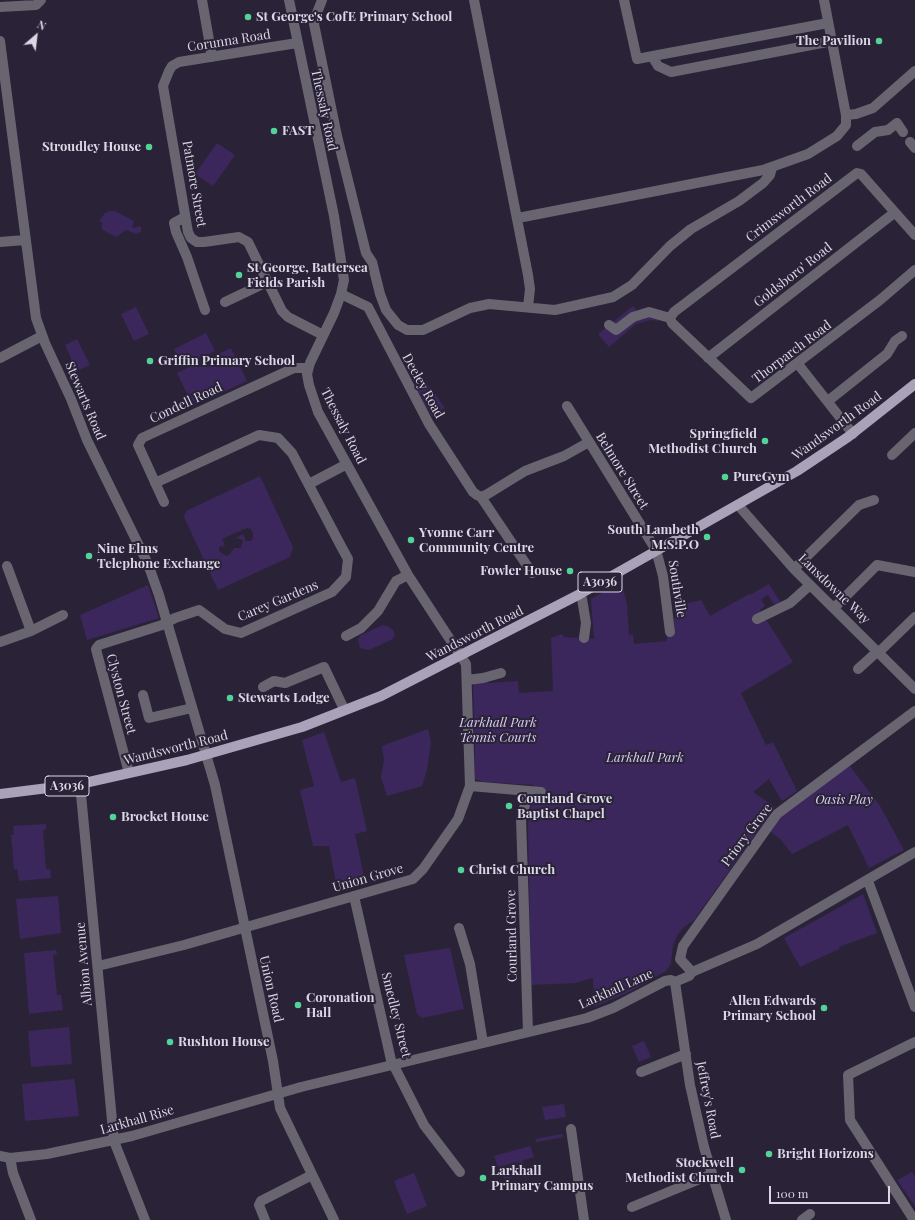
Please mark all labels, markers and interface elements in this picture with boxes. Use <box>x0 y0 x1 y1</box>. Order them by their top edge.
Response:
place label: St George's CofE Primary School <box>256 9 452 25</box>
marker: St George's CofE Primary School <box>243 12 253 22</box>
north arrow <box>16 16 56 56</box>
text: N <box>35 16 49 33</box>
street label: Corunna Road <box>186 27 272 55</box>
place label: The Pavilion <box>796 33 871 49</box>
marker: The Pavilion <box>874 36 884 46</box>
street label: Thessaly Road <box>308 68 340 152</box>
place label: FAST <box>282 123 314 139</box>
marker: FAST <box>269 126 279 136</box>
place label: Stroudley House <box>42 139 141 155</box>
street label: Patmore Street <box>179 140 209 228</box>
marker: Stroudley House <box>144 142 154 152</box>
street label: Crimsworth Road <box>743 171 835 245</box>
street label: Goldsboro' Road <box>751 240 835 310</box>
place label: St George, Battersea Fields Parish <box>247 260 368 291</box>
marker: St George, Battersea Fields Parish <box>234 270 244 280</box>
street label: Thorparch Road <box>749 317 835 387</box>
street label: Deeley Road <box>399 351 447 421</box>
place label: Griffin Primary School <box>158 353 295 369</box>
marker: Griffin Primary School <box>145 356 155 366</box>
street label: Stewarts Road <box>61 359 109 443</box>
street label: Condell Road <box>147 379 225 427</box>
street label: Thessaly Road <box>317 385 369 467</box>
street label: Wandsworth Road <box>789 388 885 464</box>
place label: Springfield Methodist Church <box>648 426 757 457</box>
street label: Belmore Street <box>592 430 652 512</box>
marker: Springfield Methodist Church <box>760 436 770 446</box>
place label: PureGym <box>733 469 790 485</box>
marker: PureGym <box>720 472 730 482</box>
place label: South Lambeth M.S.P.O <box>608 522 699 553</box>
place label: Yvonne Carr Community Centre <box>419 525 534 556</box>
marker: South Lambeth M.S.P.O <box>702 532 712 542</box>
marker: Yvonne Carr Community Centre <box>406 535 416 545</box>
place label: Nine Elms Telephone Exchange <box>97 541 220 572</box>
marker: Nine Elms Telephone Exchange <box>84 551 94 561</box>
street label: Lansdowne Way <box>795 551 873 627</box>
street label: Southville <box>665 559 689 619</box>
place label: Fowler House <box>480 563 562 579</box>
marker: Fowler House <box>565 566 575 576</box>
road number: A3036 <box>578 572 622 592</box>
street label: Carey Gardens <box>235 577 321 625</box>
street label: Wandsworth Road <box>424 603 526 665</box>
street label: Clyston Street <box>103 652 139 736</box>
place label: Stewarts Lodge <box>238 690 330 706</box>
marker: Stewarts Lodge <box>225 693 235 703</box>
park label: Larkhall Park Tennis Courts <box>459 715 537 746</box>
street label: Wandsworth Road <box>122 728 230 768</box>
park label: Larkhall Park <box>606 750 684 766</box>
road number: A3036 <box>45 776 89 796</box>
place label: Courland Grove Baptist Chapel <box>517 791 612 822</box>
park label: Oasis Play <box>815 792 873 808</box>
marker: Courland Grove Baptist Chapel <box>504 801 514 811</box>
street label: Priory Grove <box>718 801 776 869</box>
place label: Brocket House <box>121 809 209 825</box>
marker: Brocket House <box>108 812 118 822</box>
street label: Union Grove <box>331 860 405 896</box>
place label: Christ Church <box>469 862 555 878</box>
marker: Christ Church <box>456 865 466 875</box>
street label: Courland Grove <box>503 890 521 982</box>
street label: Albion Avenue <box>73 921 95 1007</box>
street label: Union Road <box>256 954 286 1024</box>
street label: Larkhall Lane <box>576 966 656 1012</box>
street label: Smedley Street <box>378 971 414 1059</box>
place label: Coronation Hall <box>306 990 374 1021</box>
place label: Allen Edwards Primary School <box>723 993 816 1024</box>
marker: Coronation Hall <box>293 1000 303 1010</box>
marker: Allen Edwards Primary School <box>819 1003 829 1013</box>
place label: Rushton House <box>178 1034 270 1050</box>
marker: Rushton House <box>165 1037 175 1047</box>
street label: Jeffrey's Road <box>693 1060 723 1140</box>
street label: Larkhall Rise <box>98 1102 176 1138</box>
place label: Bright Horizons <box>777 1146 874 1162</box>
marker: Bright Horizons <box>764 1149 774 1159</box>
place label: Stockwell Methodist Church <box>625 1155 734 1186</box>
place label: Larkhall Primary Campus <box>491 1163 593 1194</box>
marker: Stockwell Methodist Church <box>737 1165 747 1175</box>
marker: Larkhall Primary Campus <box>478 1173 488 1183</box>
scale bar <box>771 1178 892 1204</box>
text: 100 m <box>776 1185 808 1201</box>

